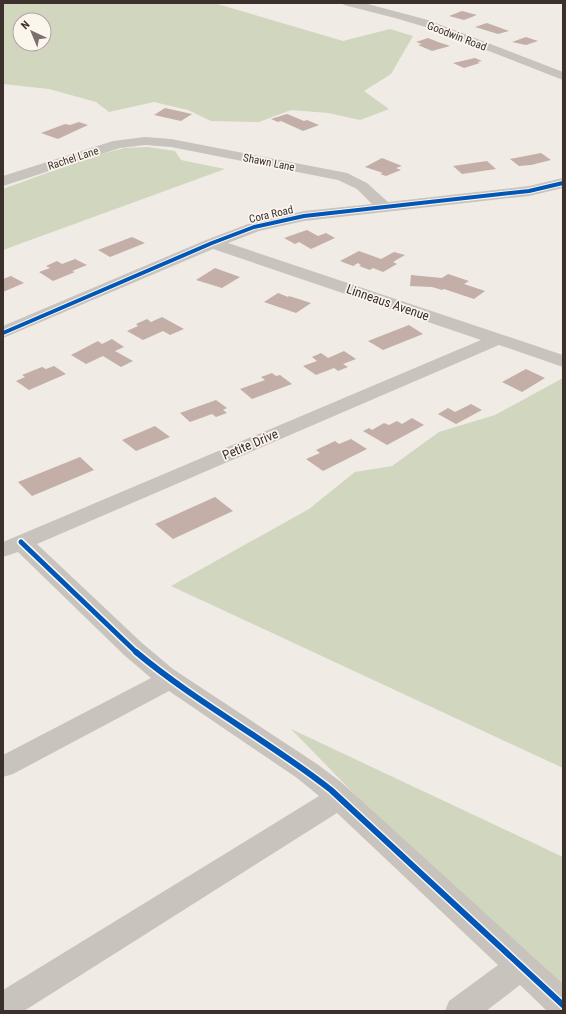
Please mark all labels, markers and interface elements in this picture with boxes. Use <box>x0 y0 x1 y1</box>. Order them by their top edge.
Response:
north arrow <box>12 12 52 52</box>
text: N <box>18 18 33 32</box>
street label: Goodwin Road <box>425 19 488 54</box>
street label: Rachel Lane <box>46 144 100 173</box>
street label: Shawn Lane <box>242 151 296 174</box>
street label: Cora Road <box>248 203 294 226</box>
street label: Linneaus Avenue <box>344 281 431 324</box>
street label: Petite Drive <box>220 426 280 463</box>

